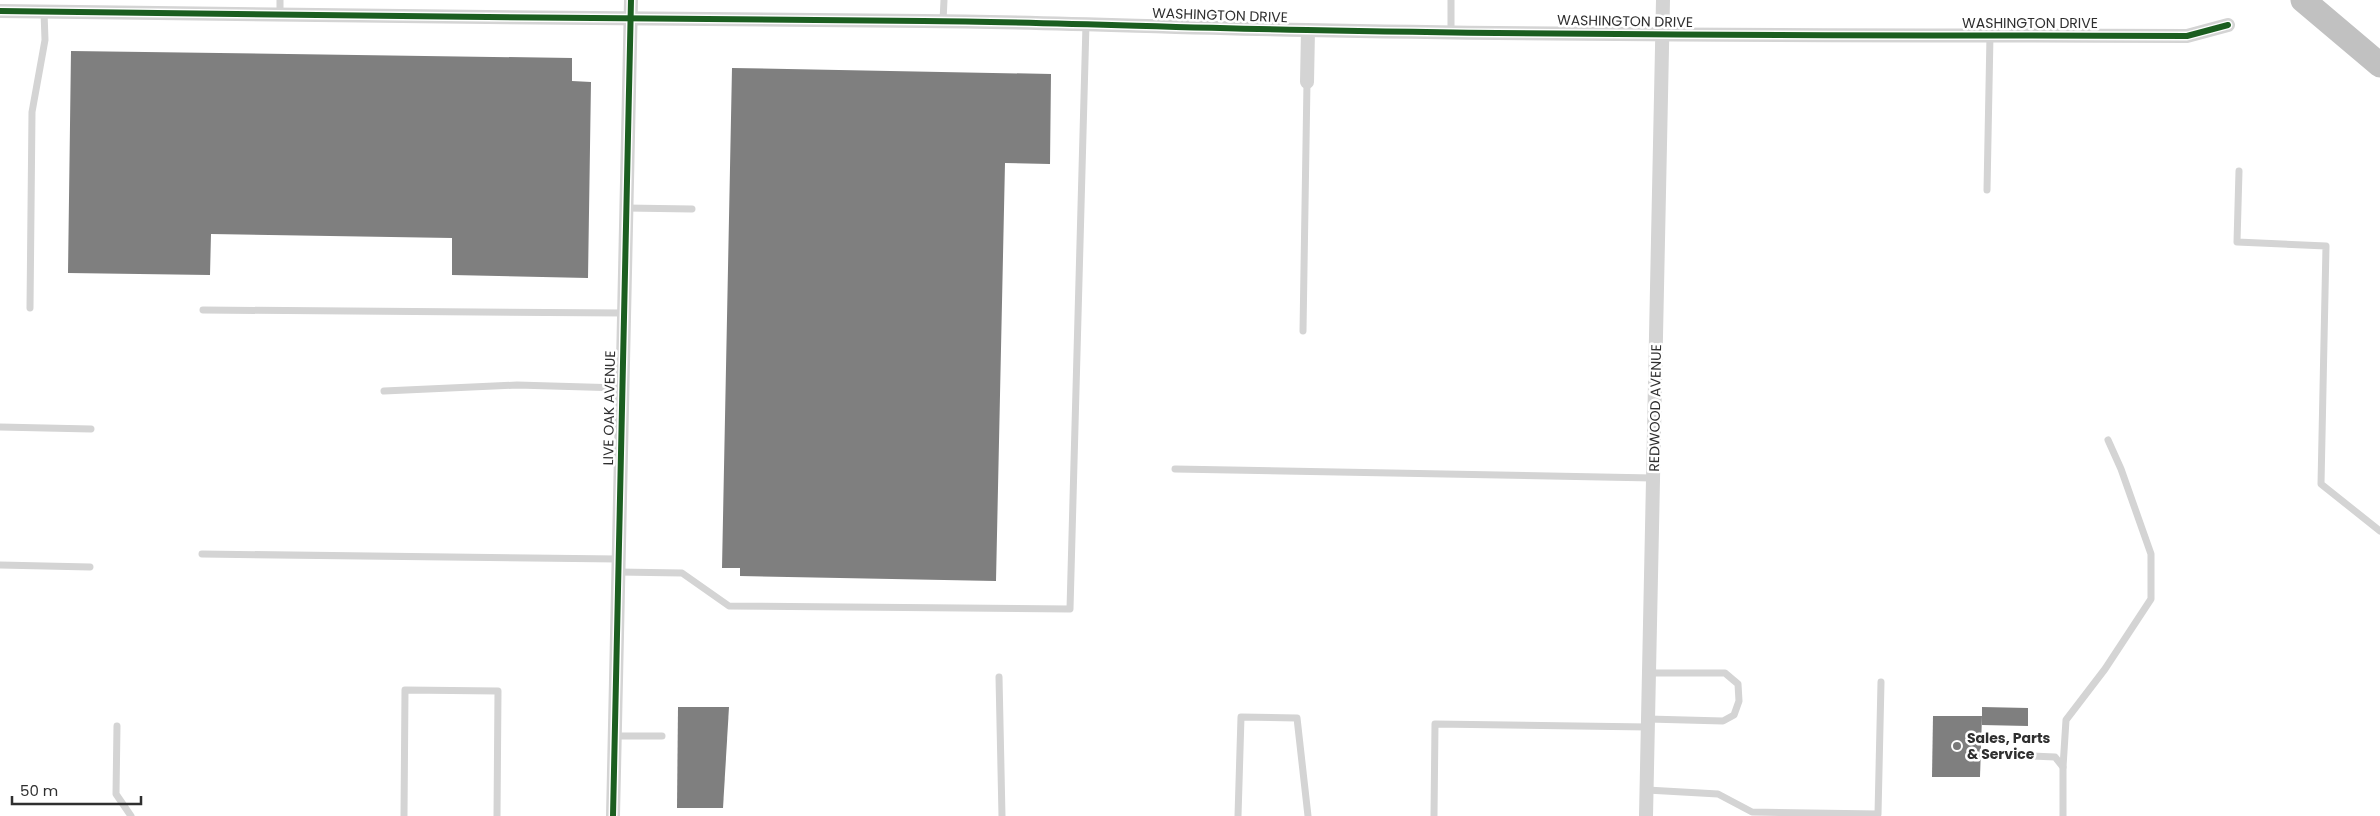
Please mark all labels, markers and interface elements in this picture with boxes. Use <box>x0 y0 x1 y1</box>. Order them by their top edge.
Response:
street label: WASHINGTON DRIVE <box>1152 3 1288 27</box>
street label: WASHINGTON DRIVE <box>1557 10 1693 32</box>
street label: WASHINGTON DRIVE <box>1962 13 2098 33</box>
street label: REDWOOD AVENUE <box>1644 344 1666 472</box>
street label: LIVE OAK AVENUE <box>598 350 620 466</box>
place label: Sales, Parts & Service <box>1967 728 2051 764</box>
marker: Sales, Parts & Service <box>1951 740 1963 752</box>
scale bar <box>12 774 141 806</box>
text: 50 m <box>20 780 58 801</box>

